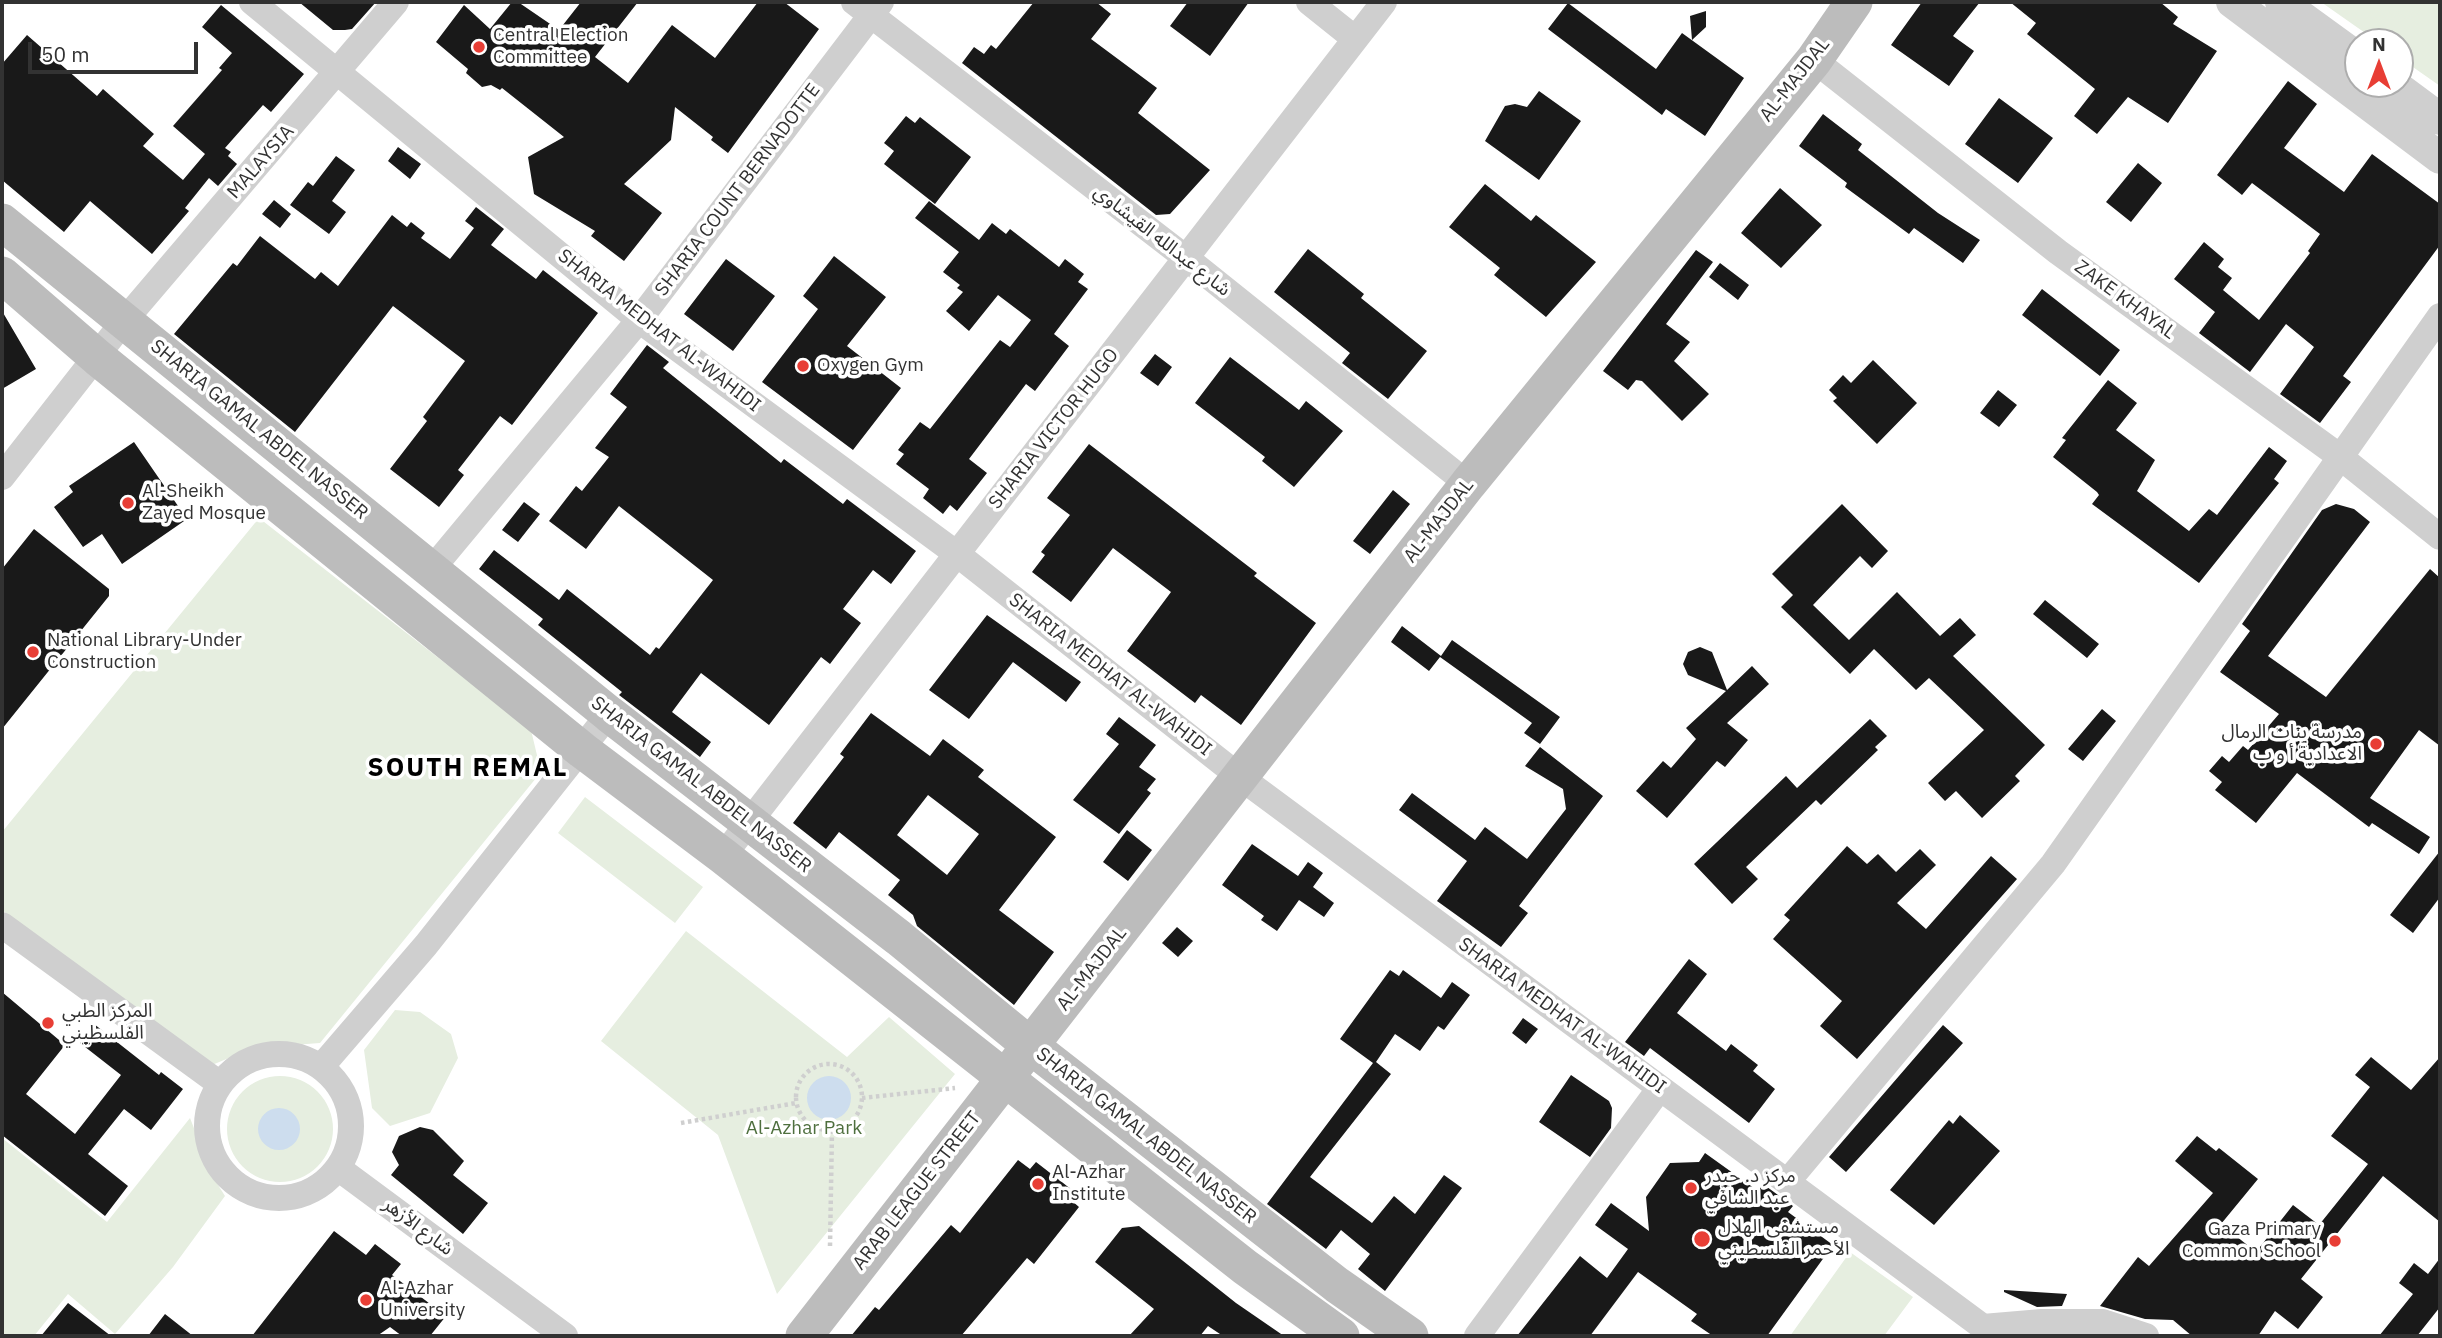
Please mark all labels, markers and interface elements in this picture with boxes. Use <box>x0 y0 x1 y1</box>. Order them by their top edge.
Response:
place label: Central Election Committee <box>493 25 628 69</box>
scale bar <box>32 28 201 72</box>
north arrow <box>2344 28 2414 98</box>
text: N <box>2372 32 2386 56</box>
street label: AL-MAJDAL <box>1755 34 1835 126</box>
marker: Central Election Committee <box>471 39 487 55</box>
text: 50 m <box>41 40 90 68</box>
street label: SHARIA COUNT BERNADOTTE <box>651 79 825 301</box>
street label: MALAYSIA <box>223 120 299 204</box>
street label: شارع عبدالله القيشاوي <box>1089 181 1235 301</box>
street label: SHARIA MEDHAT AL-WAHIDI <box>553 245 765 417</box>
street label: ZAKE KHAYAL <box>2070 256 2180 344</box>
street label: SHARIA GAMAL ABDEL NASSER <box>146 335 372 525</box>
street label: SHARIA VICTOR HUGO <box>984 344 1124 514</box>
place label: Oxygen Gym <box>817 355 924 377</box>
marker: Oxygen Gym <box>795 358 811 374</box>
street label: AL-MAJDAL <box>1399 475 1479 567</box>
place label: Al-Sheikh Zayed Mosque <box>142 481 266 525</box>
marker: Al-Sheikh Zayed Mosque <box>120 495 136 511</box>
street label: SHARIA MEDHAT AL-WAHIDI <box>1004 589 1216 761</box>
place label: National Library-Under Construction <box>47 630 242 674</box>
marker: National Library-Under Construction <box>25 644 41 660</box>
street label: SHARIA GAMAL ABDEL NASSER <box>586 692 816 878</box>
place label: مدرسة بنات الرمال الاعدادية أ و ب <box>2221 722 2362 766</box>
marker: مدرسة بنات الرمال الاعدادية أ و ب <box>2368 736 2384 752</box>
district label: SOUTH REMAL <box>369 752 567 784</box>
street label: AL-MAJDAL <box>1052 923 1132 1015</box>
street label: SHARIA MEDHAT AL-WAHIDI <box>1454 933 1670 1099</box>
place label: المركز الطبي الفلسطيني <box>62 1001 152 1045</box>
marker: المركز الطبي الفلسطيني <box>40 1015 56 1031</box>
street label: SHARIA GAMAL ABDEL NASSER <box>1031 1043 1261 1229</box>
street label: ARAB LEAGUE STREET <box>848 1107 986 1275</box>
park label: Al-Azhar Park <box>746 1118 862 1140</box>
place label: Al-Azhar Institute <box>1052 1162 1125 1206</box>
place label: مركز د. حيدر عبد الشافي <box>1705 1166 1796 1210</box>
marker: Al-Azhar Institute <box>1030 1176 1046 1192</box>
marker: مركز د. حيدر عبد الشافي <box>1683 1180 1699 1196</box>
street label: شارع الأزهر <box>378 1193 458 1261</box>
place label: مستشفى الهلال الأحمر الفلسطيني <box>1718 1217 1850 1261</box>
place label: Gaza Primary Common School <box>2182 1219 2321 1263</box>
marker: مستشفى الهلال الأحمر الفلسطيني <box>1692 1229 1712 1249</box>
marker: Gaza Primary Common School <box>2327 1233 2343 1249</box>
place label: Al-Azhar University <box>380 1278 465 1322</box>
marker: Al-Azhar University <box>358 1292 374 1308</box>

